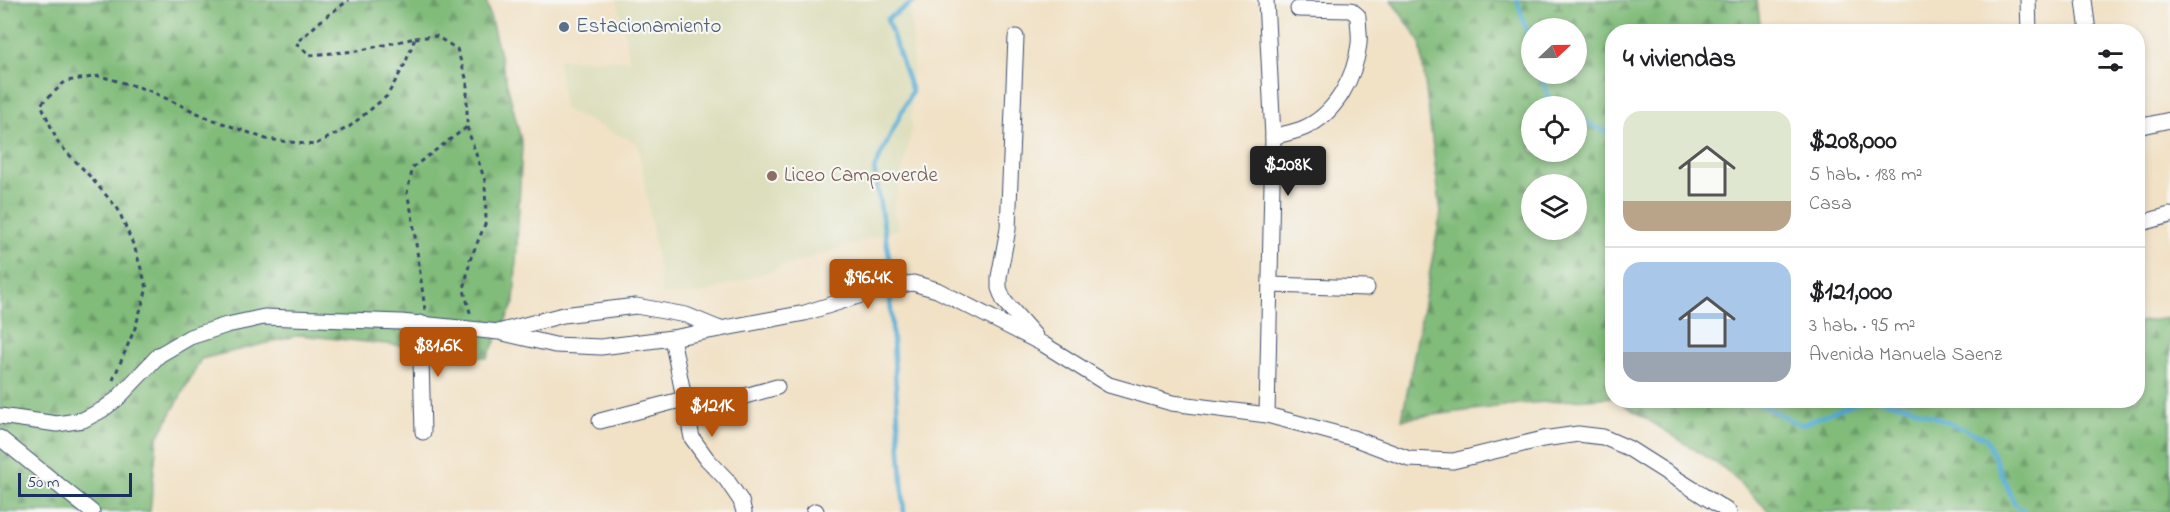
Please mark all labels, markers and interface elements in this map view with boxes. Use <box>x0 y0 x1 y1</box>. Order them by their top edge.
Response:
place label: Estacionamiento <box>576 12 721 42</box>
north arrow <box>1521 18 1587 84</box>
map controls <box>1521 18 1587 240</box>
marker: Estacionamiento <box>557 20 571 34</box>
text: 4 viviendas <box>1623 41 1736 79</box>
icon: filters <box>2094 44 2127 77</box>
button: locate <box>1521 96 1587 162</box>
text: $208,000 <box>1809 123 1897 161</box>
icon: home <box>1671 135 1743 207</box>
pin: $208K <box>1246 146 1330 197</box>
text: $208K <box>1264 151 1312 180</box>
place label: Liceo Campoverde <box>784 161 938 191</box>
text: 5 hab. · 188 m² <box>1809 161 1922 190</box>
marker: Liceo Campoverde <box>765 169 779 183</box>
button: layers <box>1521 174 1587 240</box>
text: Casa <box>1809 190 1852 219</box>
pin: $96.4K <box>819 259 917 310</box>
text: $96.4K <box>844 264 892 293</box>
text: $121,000 <box>1809 274 1892 312</box>
icon: home <box>1671 286 1743 358</box>
text: 3 hab. · 95 m² <box>1809 312 1915 341</box>
pin: $81.6K <box>389 327 487 378</box>
text: $81.6K <box>414 332 462 361</box>
text: Avenida Manuela Saenz <box>1809 341 2002 370</box>
pin: $121K <box>670 387 754 438</box>
text: $121K <box>690 392 734 421</box>
scale bar <box>18 470 132 498</box>
text: 50 m <box>27 471 59 495</box>

